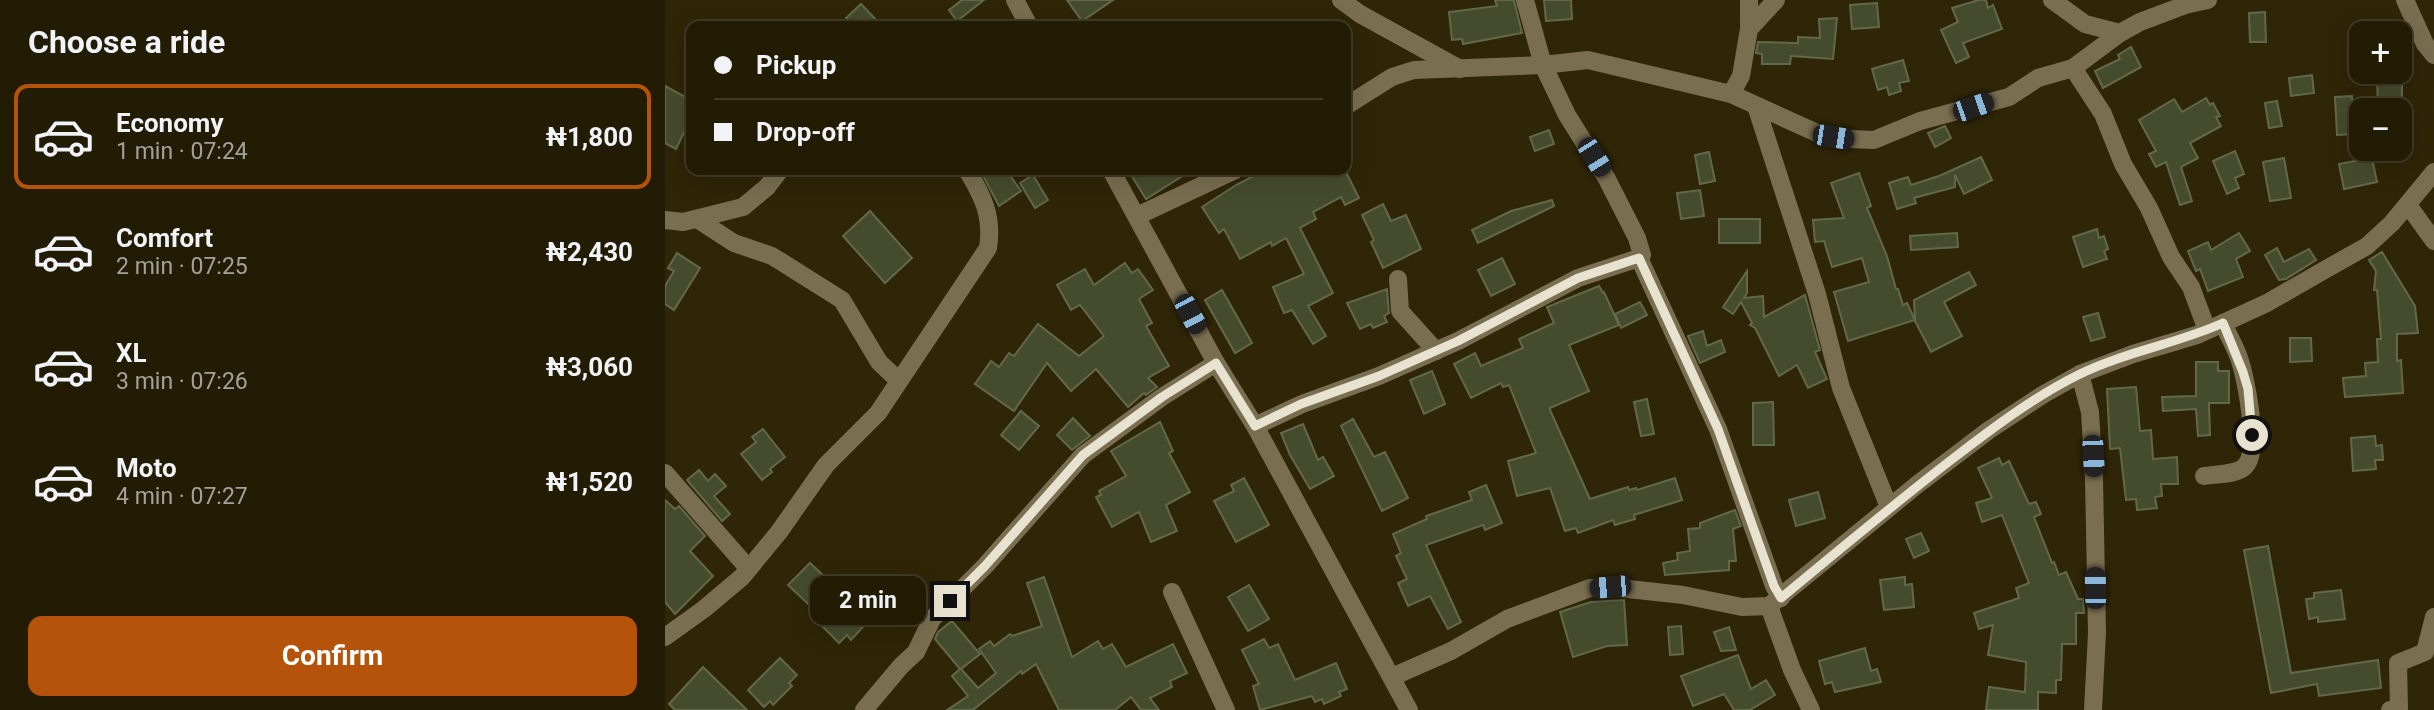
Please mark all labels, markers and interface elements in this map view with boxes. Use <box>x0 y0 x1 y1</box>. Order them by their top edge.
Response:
map controls <box>2349 21 2412 161</box>
button: + <box>2349 21 2412 84</box>
text: Choose a ride <box>28 23 225 61</box>
text: Pickup <box>756 50 836 80</box>
car <box>1950 90 1997 124</box>
button: − <box>2349 98 2412 161</box>
icon: car <box>32 105 95 168</box>
text: Economy <box>116 108 223 138</box>
text: Drop-off <box>756 117 855 147</box>
text: ₦1,800 <box>546 122 633 152</box>
car <box>1811 123 1856 151</box>
car <box>1574 134 1615 180</box>
text: 1 min · 07:24 <box>116 138 248 165</box>
icon: car <box>32 220 95 283</box>
text: Comfort <box>116 223 213 253</box>
text: ₦2,430 <box>546 237 633 267</box>
text: 2 min · 07:25 <box>116 253 248 280</box>
car <box>1171 291 1210 337</box>
icon: car <box>32 335 95 398</box>
text: XL <box>116 338 147 368</box>
text: ₦3,060 <box>546 352 633 382</box>
text: 3 min · 07:26 <box>116 368 248 395</box>
route start <box>2236 419 2268 451</box>
car <box>2082 434 2105 478</box>
icon: car <box>32 450 95 513</box>
text: Moto <box>116 453 177 483</box>
text: ₦1,520 <box>546 467 633 497</box>
text: 4 min · 07:27 <box>116 483 248 510</box>
car <box>2085 567 2106 609</box>
car <box>1589 575 1632 599</box>
callout: 2 min <box>810 576 925 626</box>
route end <box>934 585 966 617</box>
text: 2 min <box>839 587 897 614</box>
button: Confirm <box>28 616 637 696</box>

